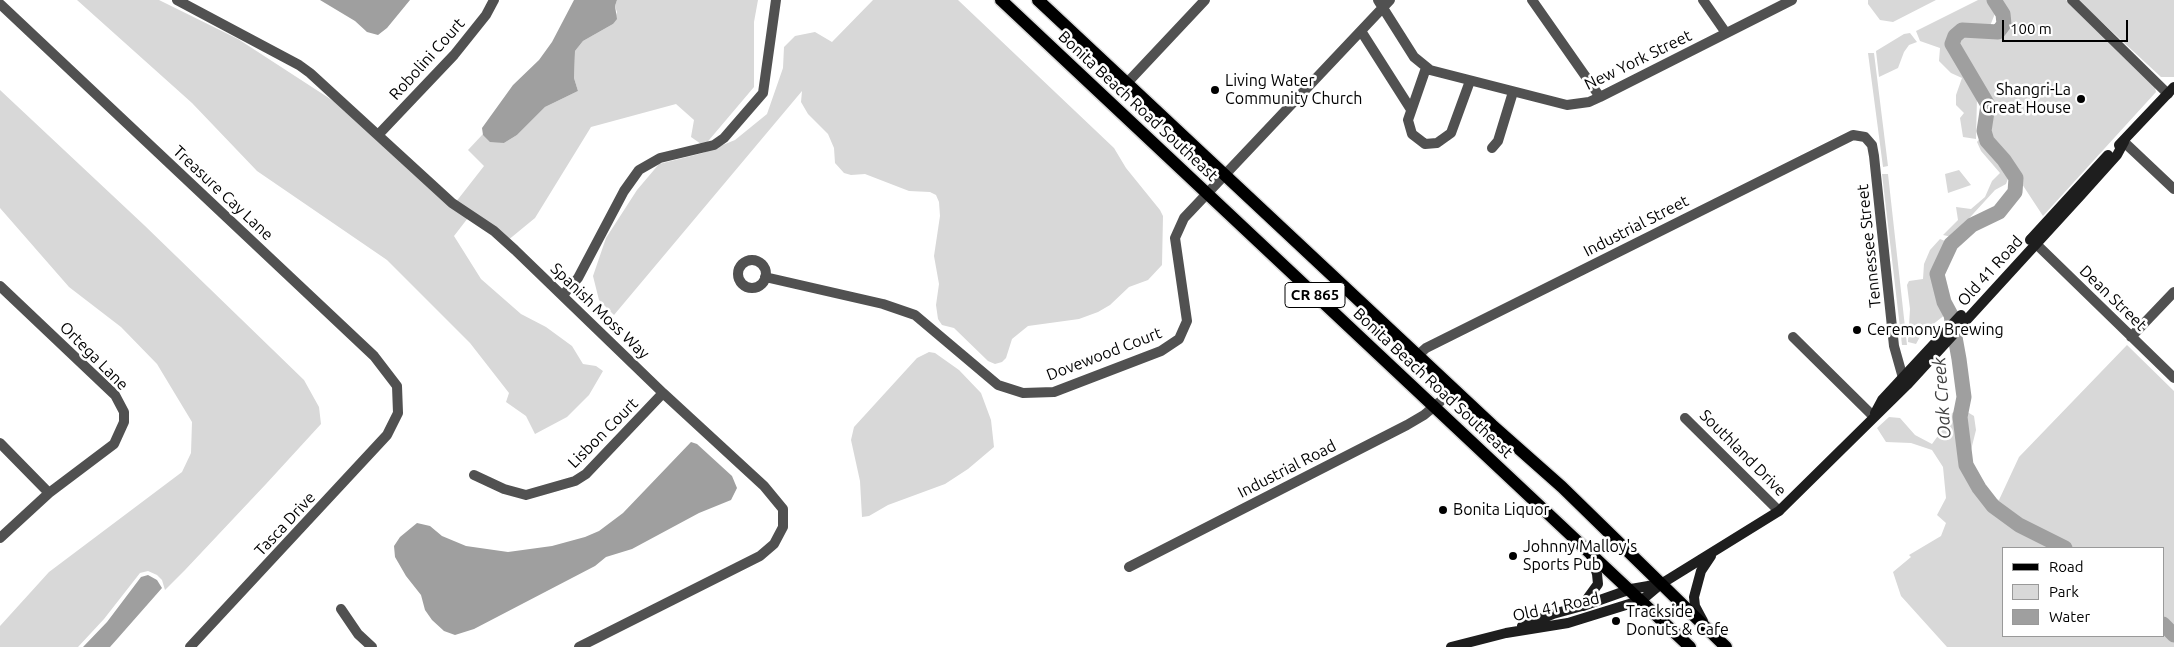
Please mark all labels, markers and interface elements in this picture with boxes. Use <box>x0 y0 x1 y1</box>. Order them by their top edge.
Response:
scale bar <box>2004 10 2130 42</box>
street label: Robolini Court <box>385 14 469 104</box>
text: 100 m <box>2010 20 2052 37</box>
street label: New York Street <box>1581 26 1695 94</box>
street label: Bonita Beach Road Southeast <box>1054 27 1222 185</box>
place label: Living Water Community Church <box>1225 71 1362 109</box>
place label: Shangri-La Great House <box>1982 80 2071 118</box>
marker: Living Water Community Church <box>1209 84 1221 96</box>
marker: Shangri-La Great House <box>2075 93 2087 105</box>
street label: Treasure Cay Lane <box>169 142 277 244</box>
street label: Tennessee Street <box>1853 183 1885 309</box>
street label: Industrial Street <box>1580 191 1692 261</box>
street label: Old 41 Road <box>1953 232 2027 310</box>
street label: Spanish Moss Way <box>547 259 653 363</box>
street label: Dean Street <box>2075 261 2151 335</box>
road number: CR 865 <box>1285 282 1345 308</box>
street label: Bonita Beach Road Southeast <box>1349 304 1517 462</box>
street label: Ortega Lane <box>56 318 132 394</box>
place label: Ceremony Brewing <box>1867 320 2004 340</box>
street label: Dovewood Court <box>1044 323 1164 385</box>
marker: Ceremony Brewing <box>1851 324 1863 336</box>
water label: Oak Creek <box>1928 356 1956 440</box>
street label: Lisbon Court <box>564 394 642 472</box>
street label: Southland Drive <box>1696 406 1790 500</box>
street label: Industrial Road <box>1235 436 1339 502</box>
street label: Tasca Drive <box>251 488 319 560</box>
place label: Bonita Liquor <box>1453 500 1550 520</box>
marker: Bonita Liquor <box>1437 504 1449 516</box>
place label: Johnny Malloy's Sports Pub <box>1523 537 1637 575</box>
legend <box>2002 547 2164 637</box>
marker: Johnny Malloy's Sports Pub <box>1507 550 1519 562</box>
text: Road <box>2049 558 2084 575</box>
text: Park <box>2049 583 2079 600</box>
street label: Old 41 Road <box>1511 588 1601 626</box>
place label: Trackside Donuts & Cafe <box>1626 602 1729 640</box>
text: Water <box>2049 608 2090 625</box>
marker: Trackside Donuts & Cafe <box>1610 615 1622 627</box>

